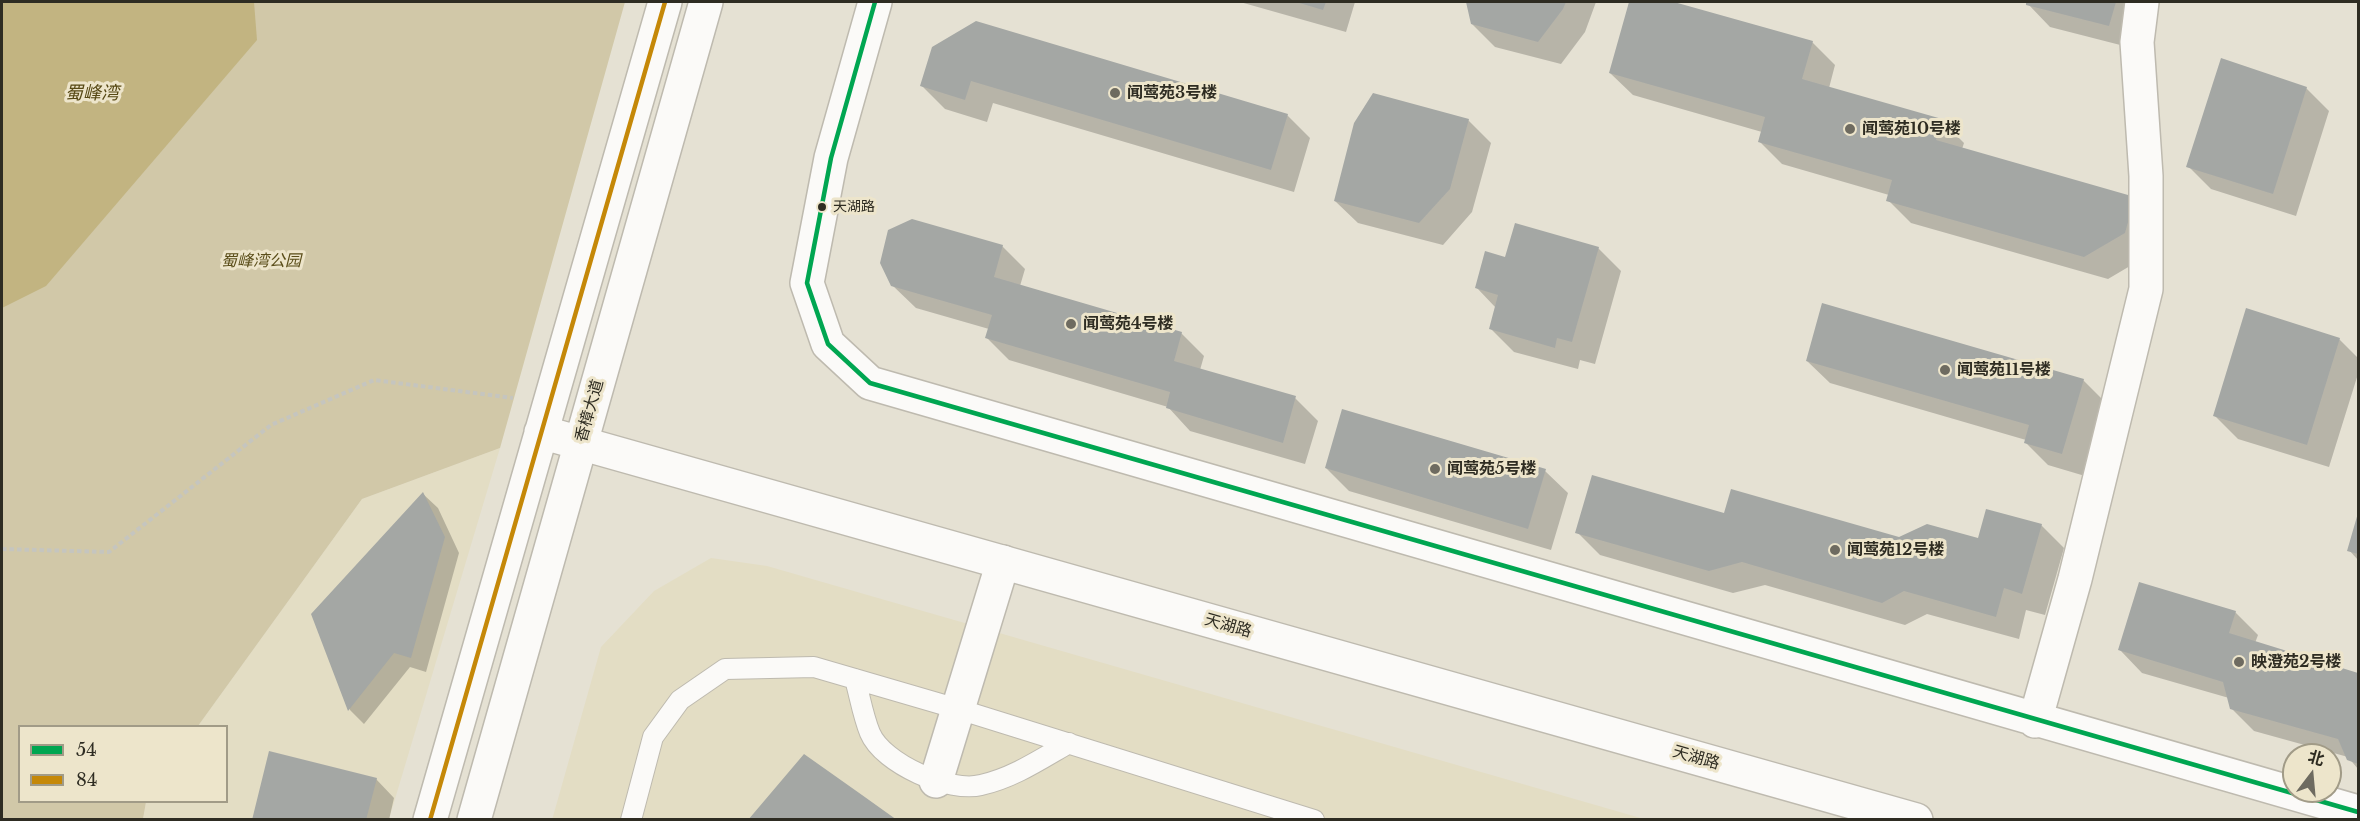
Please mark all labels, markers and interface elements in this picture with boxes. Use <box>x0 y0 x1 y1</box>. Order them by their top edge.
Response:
water label: 蜀峰湾 <box>65 83 119 105</box>
place label: 闻莺苑3号楼 <box>1127 83 1217 103</box>
marker: 闻莺苑3号楼 <box>1108 86 1122 100</box>
place label: 闻莺苑10号楼 <box>1862 119 1961 139</box>
marker: 闻莺苑10号楼 <box>1843 122 1857 136</box>
place label: 天湖路 <box>833 199 875 215</box>
marker: 天湖路 <box>816 201 828 213</box>
park label: 蜀峰湾公园 <box>221 251 301 271</box>
place label: 闻莺苑4号楼 <box>1083 314 1174 334</box>
marker: 闻莺苑4号楼 <box>1064 317 1078 331</box>
place label: 闻莺苑11号楼 <box>1957 360 2051 380</box>
marker: 闻莺苑11号楼 <box>1938 363 1952 377</box>
street label: 香樟大道 <box>572 378 608 444</box>
place label: 闻莺苑5号楼 <box>1447 459 1537 479</box>
marker: 闻莺苑5号楼 <box>1428 462 1442 476</box>
place label: 闻莺苑12号楼 <box>1847 540 1944 560</box>
marker: 闻莺苑12号楼 <box>1828 543 1842 557</box>
street label: 天湖路 <box>1202 610 1254 642</box>
place label: 映澄苑2号楼 <box>2251 652 2341 672</box>
marker: 映澄苑2号楼 <box>2232 655 2246 669</box>
legend <box>18 725 228 803</box>
text: 54 <box>76 739 97 761</box>
street label: 天湖路 <box>1670 742 1722 774</box>
north arrow <box>2282 743 2342 803</box>
text: 北 <box>2306 746 2327 769</box>
text: 84 <box>76 769 97 791</box>

